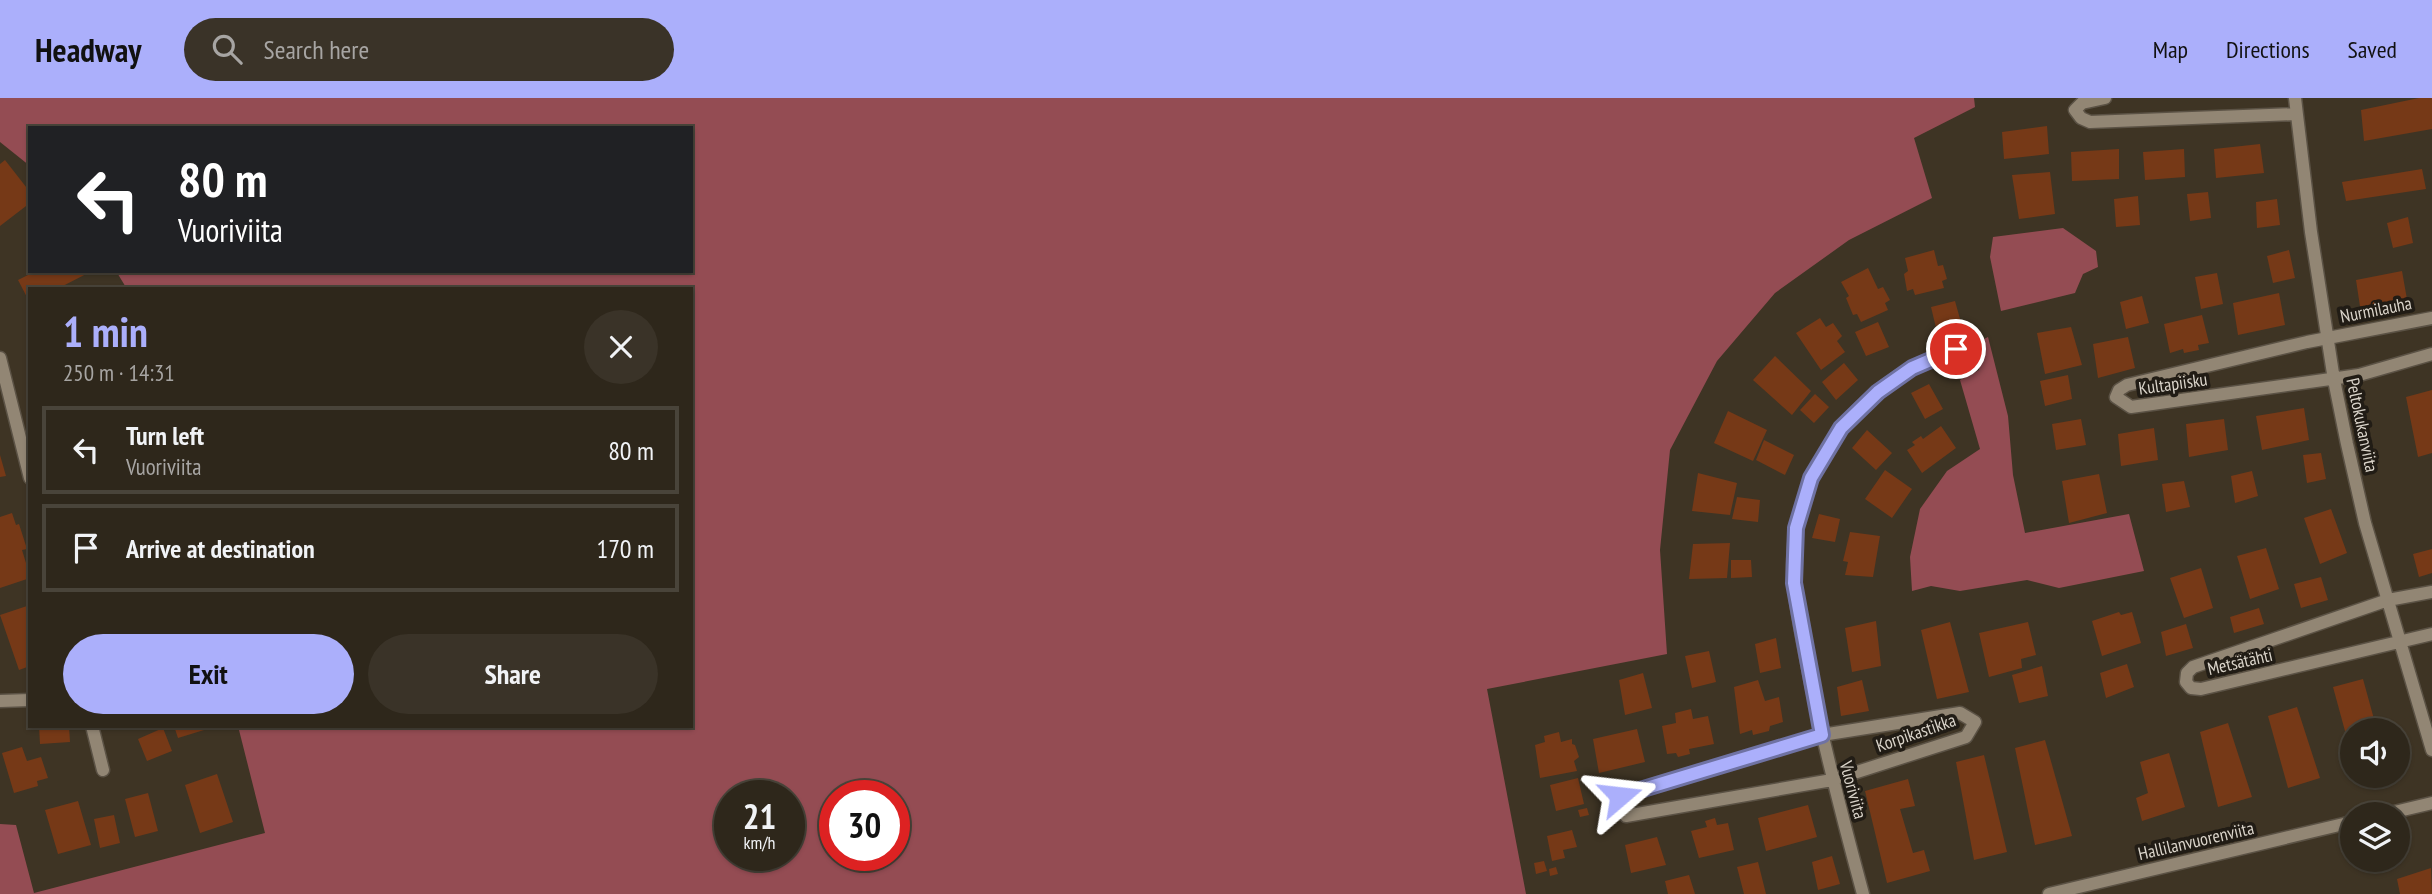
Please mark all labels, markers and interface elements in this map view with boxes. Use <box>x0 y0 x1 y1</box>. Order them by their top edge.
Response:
search box <box>184 18 674 81</box>
text: Headway <box>35 28 142 71</box>
icon: search <box>208 30 246 68</box>
text: Search here <box>264 33 369 66</box>
text: Map <box>2153 34 2188 65</box>
text: Directions <box>2226 34 2310 65</box>
text: Saved <box>2348 34 2397 65</box>
text: 80 m <box>178 147 267 211</box>
icon: left <box>63 154 154 245</box>
text: Vuoriviita <box>178 209 283 251</box>
street label: Nurmilauha <box>2338 291 2414 328</box>
text: 1 min <box>63 304 148 359</box>
button: close <box>584 310 658 384</box>
pin <box>1926 319 1986 379</box>
icon: arrive <box>1937 330 1975 368</box>
text: 250 m · 14:31 <box>63 358 175 387</box>
street label: Kultapiisku <box>2137 367 2209 400</box>
street label: Peltokukanviita <box>2341 376 2384 474</box>
text: Turn left <box>126 419 204 452</box>
icon: left <box>67 431 105 469</box>
text: 80 m <box>608 434 654 467</box>
text: Vuoriviita <box>126 452 201 481</box>
icon: arrive <box>67 529 105 567</box>
text: Arrive at destination <box>126 532 315 565</box>
text: 170 m <box>596 532 654 565</box>
button: Exit <box>63 634 354 714</box>
button: Share <box>368 634 658 714</box>
street label: Metsätähti <box>2205 643 2275 680</box>
street label: Korpikastikka <box>1873 708 1959 757</box>
map controls <box>2340 718 2410 872</box>
button: sound <box>2340 718 2410 788</box>
street label: Vuoriviita <box>1834 757 1872 821</box>
position arrow <box>1583 759 1657 833</box>
speed limit sign: 30 <box>819 780 910 871</box>
text: 21 <box>743 793 776 839</box>
button: layers <box>2340 802 2410 872</box>
street label: Hallilanvuorenviita <box>2136 816 2256 865</box>
text: km/h <box>744 831 775 854</box>

